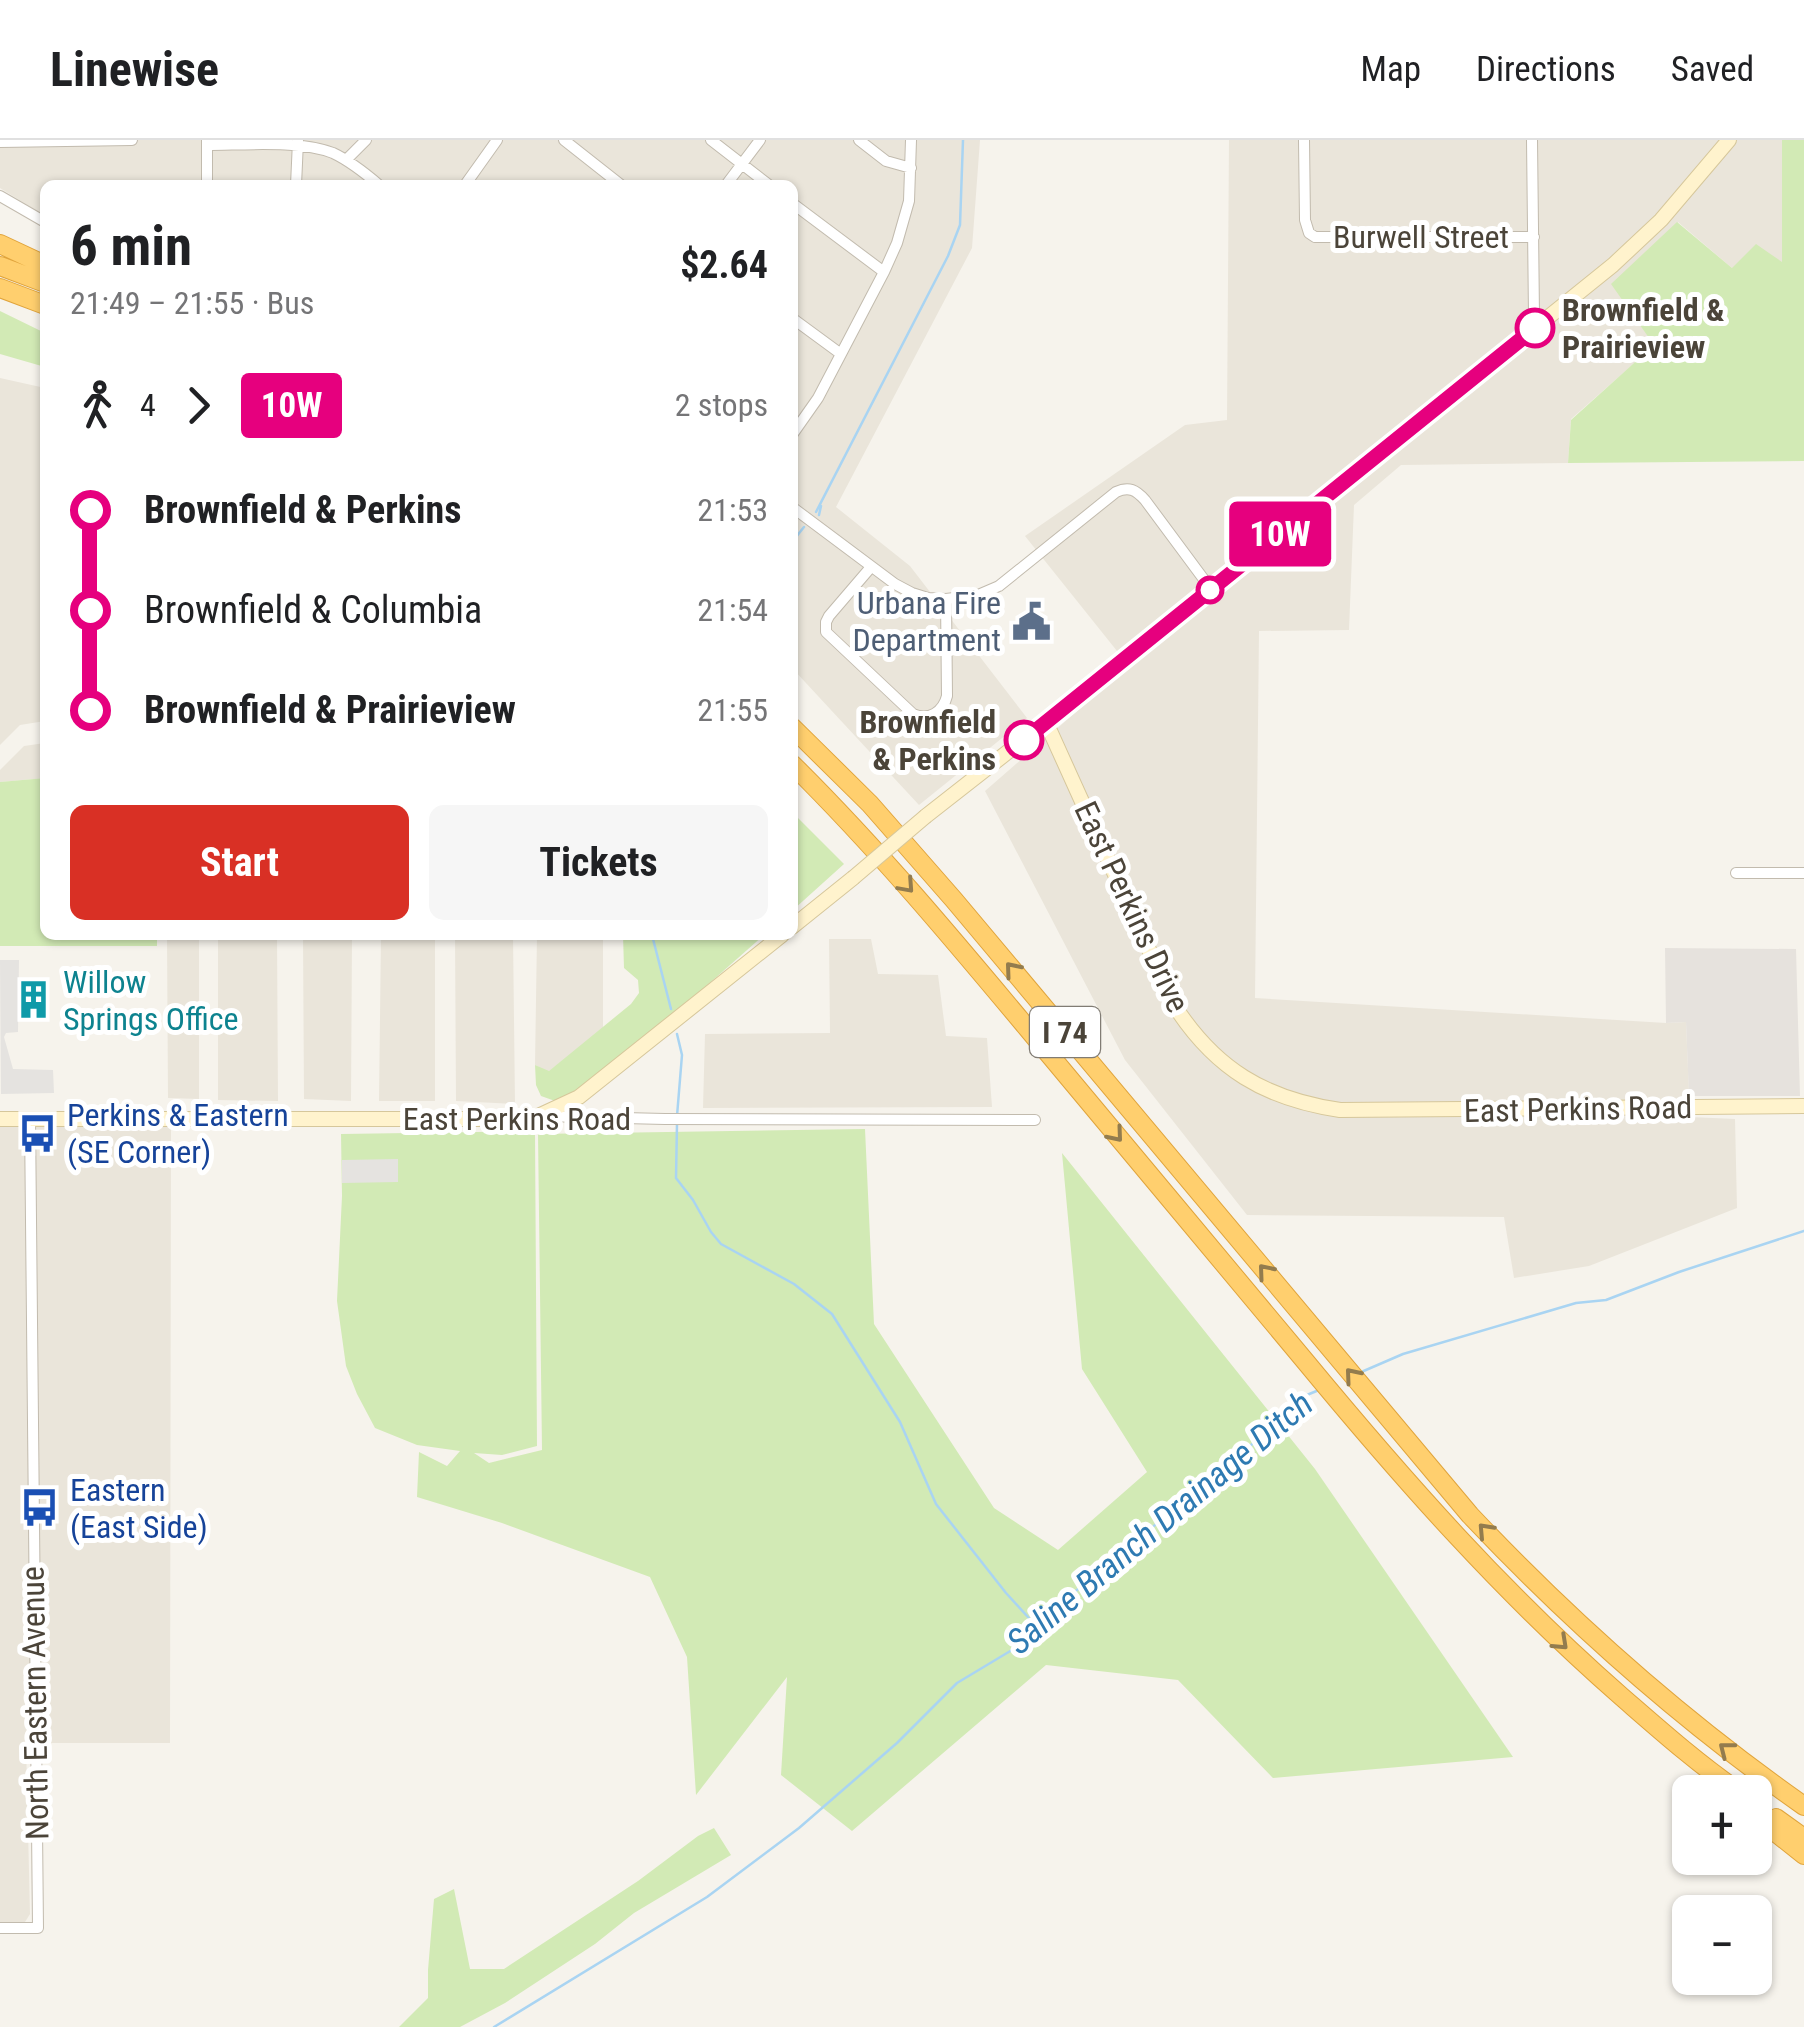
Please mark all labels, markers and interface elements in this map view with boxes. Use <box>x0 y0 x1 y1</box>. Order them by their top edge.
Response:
text: Linewise <box>50 41 219 98</box>
text: Map <box>1361 49 1421 90</box>
text: Directions <box>1476 49 1616 90</box>
text: Saved <box>1671 49 1754 90</box>
text: 6 min <box>70 214 192 278</box>
street label: Burwell Street <box>1333 218 1509 256</box>
text: $2.64 <box>680 243 768 287</box>
text: 21:49 – 21:55 · Bus <box>70 284 314 322</box>
place label: Brownfield & Prairieview <box>1562 291 1725 366</box>
marker: Brownfield & Prairieview <box>1516 309 1554 347</box>
icon: walk <box>70 378 125 433</box>
icon: forward <box>171 378 226 433</box>
text: 10W <box>261 385 322 426</box>
text: 4 <box>140 386 156 424</box>
text: 2 stops <box>675 386 768 424</box>
text: Brownfield & Perkins <box>144 488 462 532</box>
text: 21:53 <box>697 491 768 529</box>
line badge: 10W <box>1222 502 1338 566</box>
text: 10W <box>1249 514 1311 555</box>
unlabelled marker <box>1197 577 1223 603</box>
place label: Urbana Fire Department <box>853 584 1001 659</box>
text: Brownfield & Columbia <box>144 588 482 632</box>
text: 21:54 <box>697 591 768 629</box>
public building icon: Urbana Fire Department <box>1010 600 1052 642</box>
text: Brownfield & Prairieview <box>144 688 516 732</box>
text: 21:55 <box>697 691 768 729</box>
place label: Brownfield & Perkins <box>859 703 996 778</box>
marker: Brownfield & Perkins <box>1005 721 1043 759</box>
street label: East Perkins Drive <box>1067 796 1197 1018</box>
button: Start <box>70 805 409 920</box>
button: Tickets <box>429 805 768 920</box>
one-way arrow <box>895 874 913 893</box>
one-way arrow <box>1005 962 1023 980</box>
place label: Willow Springs Office <box>63 963 239 1038</box>
building icon: Willow Springs Office <box>12 979 54 1021</box>
road number: I 74 <box>1030 1007 1100 1057</box>
street label: East Perkins Road <box>1463 1088 1693 1130</box>
place label: Perkins & Eastern (SE Corner) <box>67 1096 289 1171</box>
street label: East Perkins Road <box>403 1100 631 1138</box>
bus stop icon: Perkins & Eastern (SE Corner) <box>16 1112 58 1154</box>
one-way arrow <box>1104 1123 1122 1141</box>
one-way arrow <box>1259 1265 1277 1283</box>
one-way arrow <box>1346 1369 1364 1387</box>
water label: Saline Branch Drainage Ditch <box>999 1383 1321 1663</box>
place label: Eastern (East Side) <box>70 1471 208 1546</box>
bus stop icon: Eastern (East Side) <box>19 1487 61 1529</box>
one-way arrow <box>1479 1524 1497 1542</box>
street label: North Eastern Avenue <box>14 1566 56 1840</box>
one-way arrow <box>1550 1631 1568 1649</box>
one-way arrow <box>1719 1743 1737 1760</box>
map controls <box>1672 1775 1772 1995</box>
button: + <box>1672 1775 1772 1875</box>
button: − <box>1672 1895 1772 1995</box>

